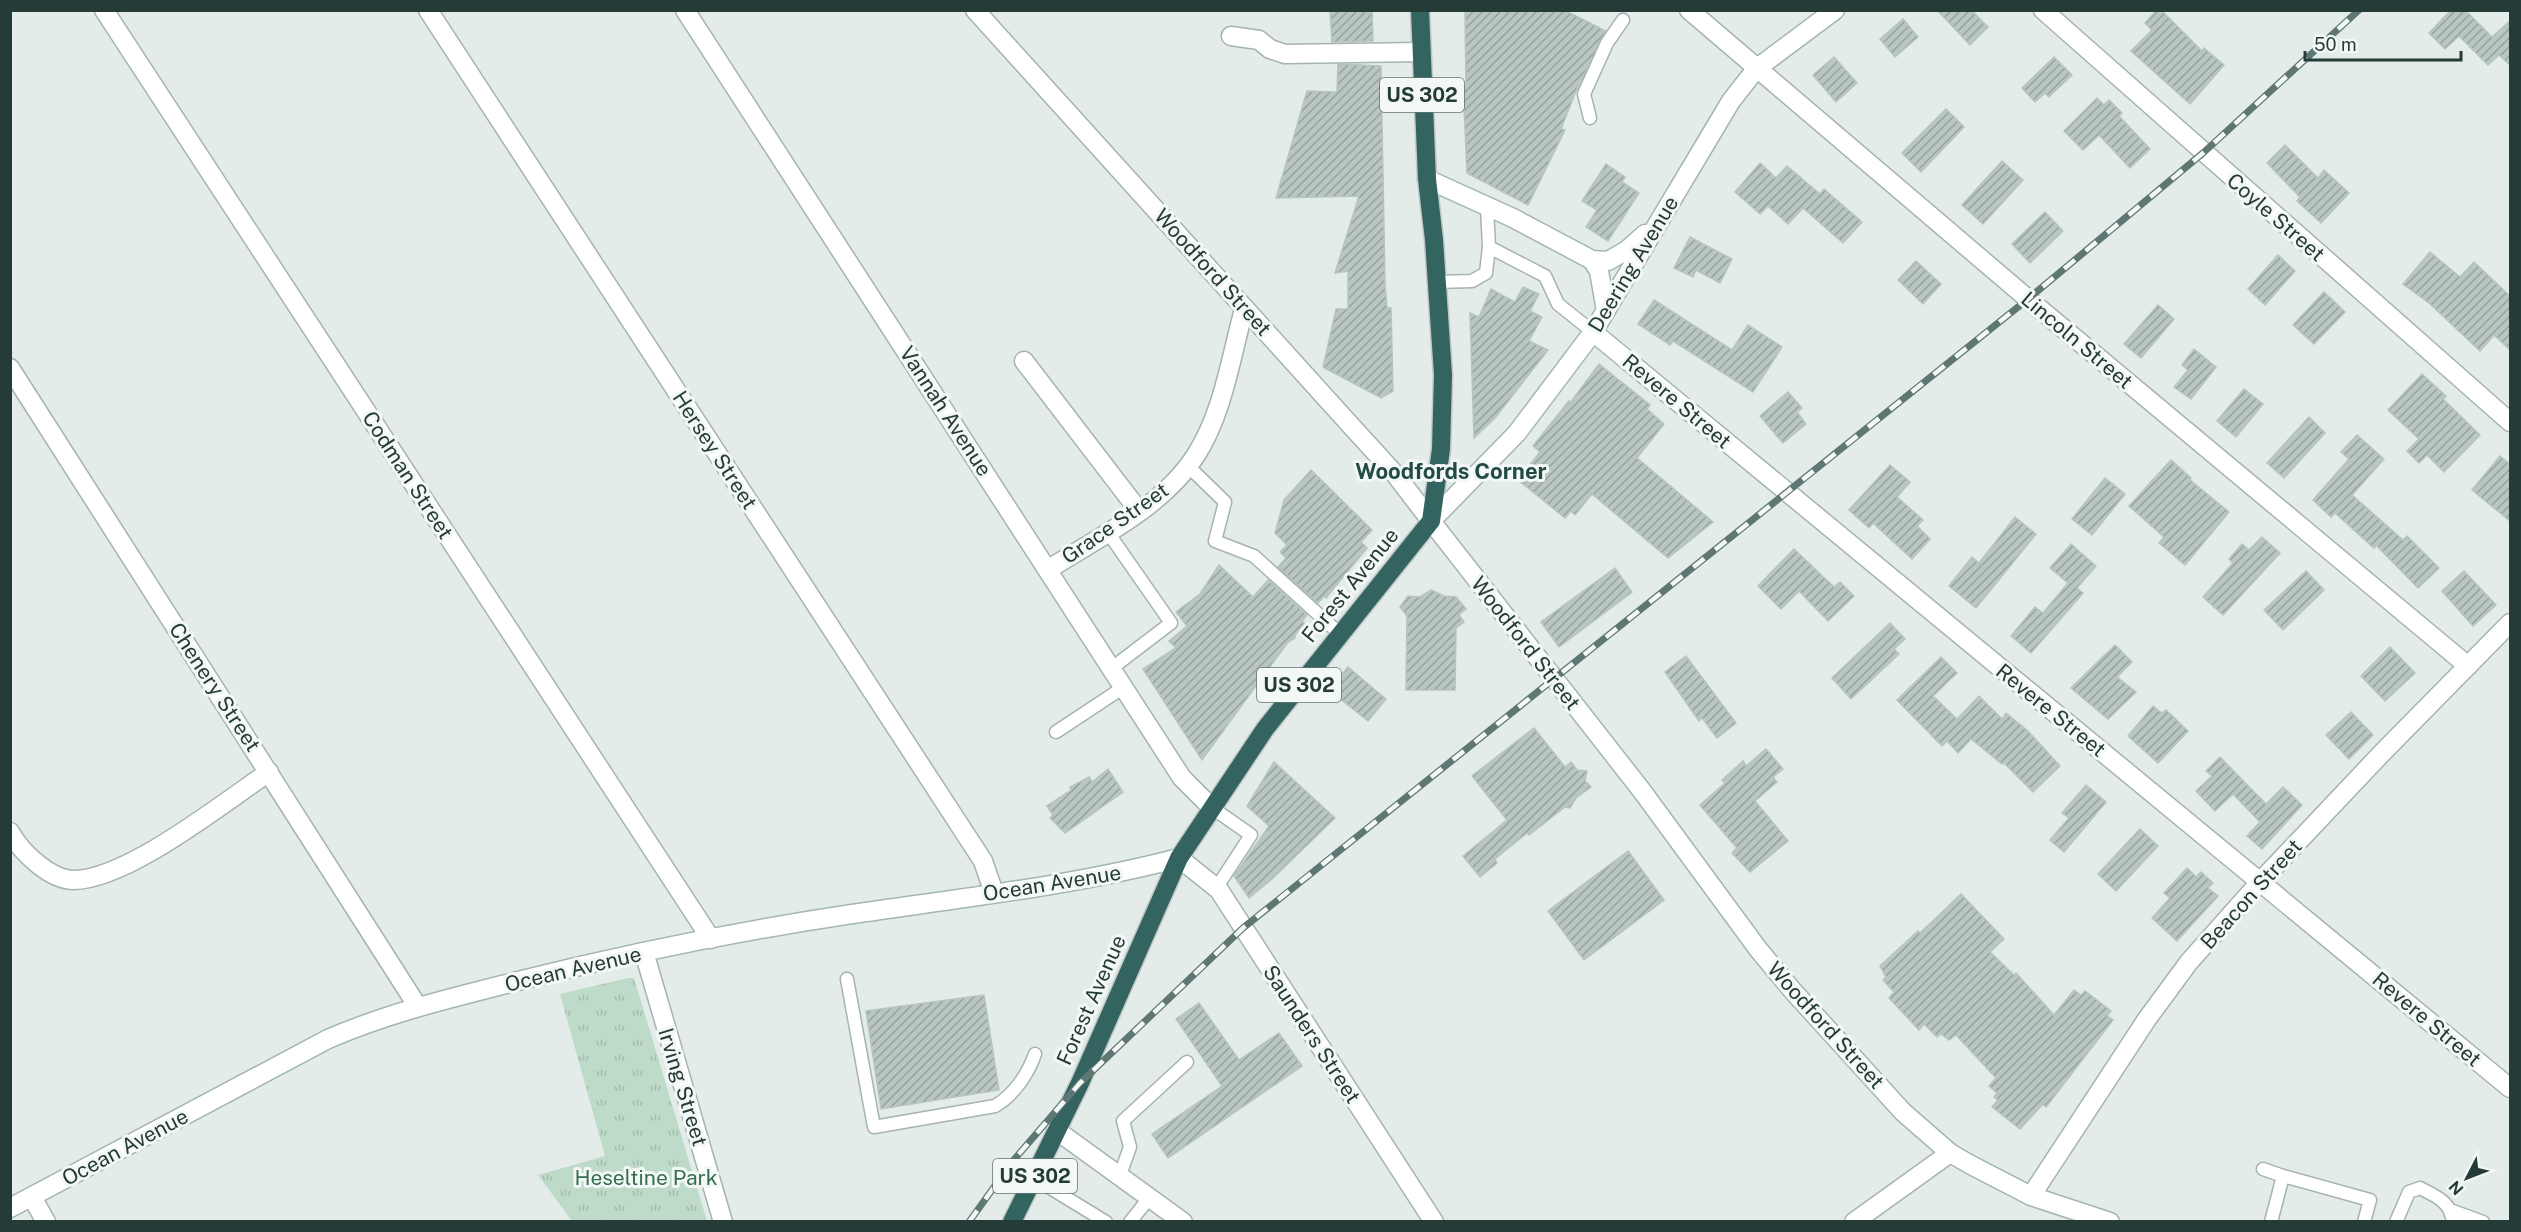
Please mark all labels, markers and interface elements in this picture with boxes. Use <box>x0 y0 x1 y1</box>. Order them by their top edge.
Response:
scale bar <box>2305 24 2461 62</box>
text: 50 m <box>2314 34 2357 55</box>
road number: US 302 <box>1380 78 1464 112</box>
street label: Coyle Street <box>2222 168 2330 266</box>
street label: Deering Avenue <box>1583 191 1683 337</box>
street label: Woodford Street <box>1149 203 1277 341</box>
street label: Lincoln Street <box>2016 286 2138 394</box>
street label: Vannah Avenue <box>895 341 997 481</box>
street label: Revere Street <box>1618 348 1736 454</box>
street label: Hersey Street <box>667 386 763 514</box>
street label: Codman Street <box>357 406 459 544</box>
district label: Woodfords Corner <box>1355 458 1547 484</box>
street label: Grace Street <box>1057 477 1173 569</box>
street label: Forest Avenue <box>1296 523 1404 647</box>
street label: Woodford Street <box>1466 571 1586 715</box>
street label: Chenery Street <box>164 618 266 756</box>
street label: Revere Street <box>1991 658 2111 762</box>
road number: US 302 <box>1257 668 1341 702</box>
street label: Beacon Street <box>2195 834 2307 954</box>
street label: Ocean Avenue <box>981 860 1123 906</box>
street label: Forest Avenue <box>1051 931 1131 1069</box>
street label: Ocean Avenue <box>502 941 644 997</box>
street label: Woodford Street <box>1762 956 1890 1094</box>
street label: Saunders Street <box>1258 960 1366 1108</box>
street label: Revere Street <box>2368 966 2486 1072</box>
street label: Irving Street <box>653 1025 713 1149</box>
street label: Ocean Avenue <box>58 1103 192 1191</box>
north arrow <box>2437 1148 2497 1208</box>
road number: US 302 <box>993 1159 1077 1193</box>
park label: Heseltine Park <box>574 1165 718 1190</box>
text: N <box>2445 1177 2467 1199</box>

